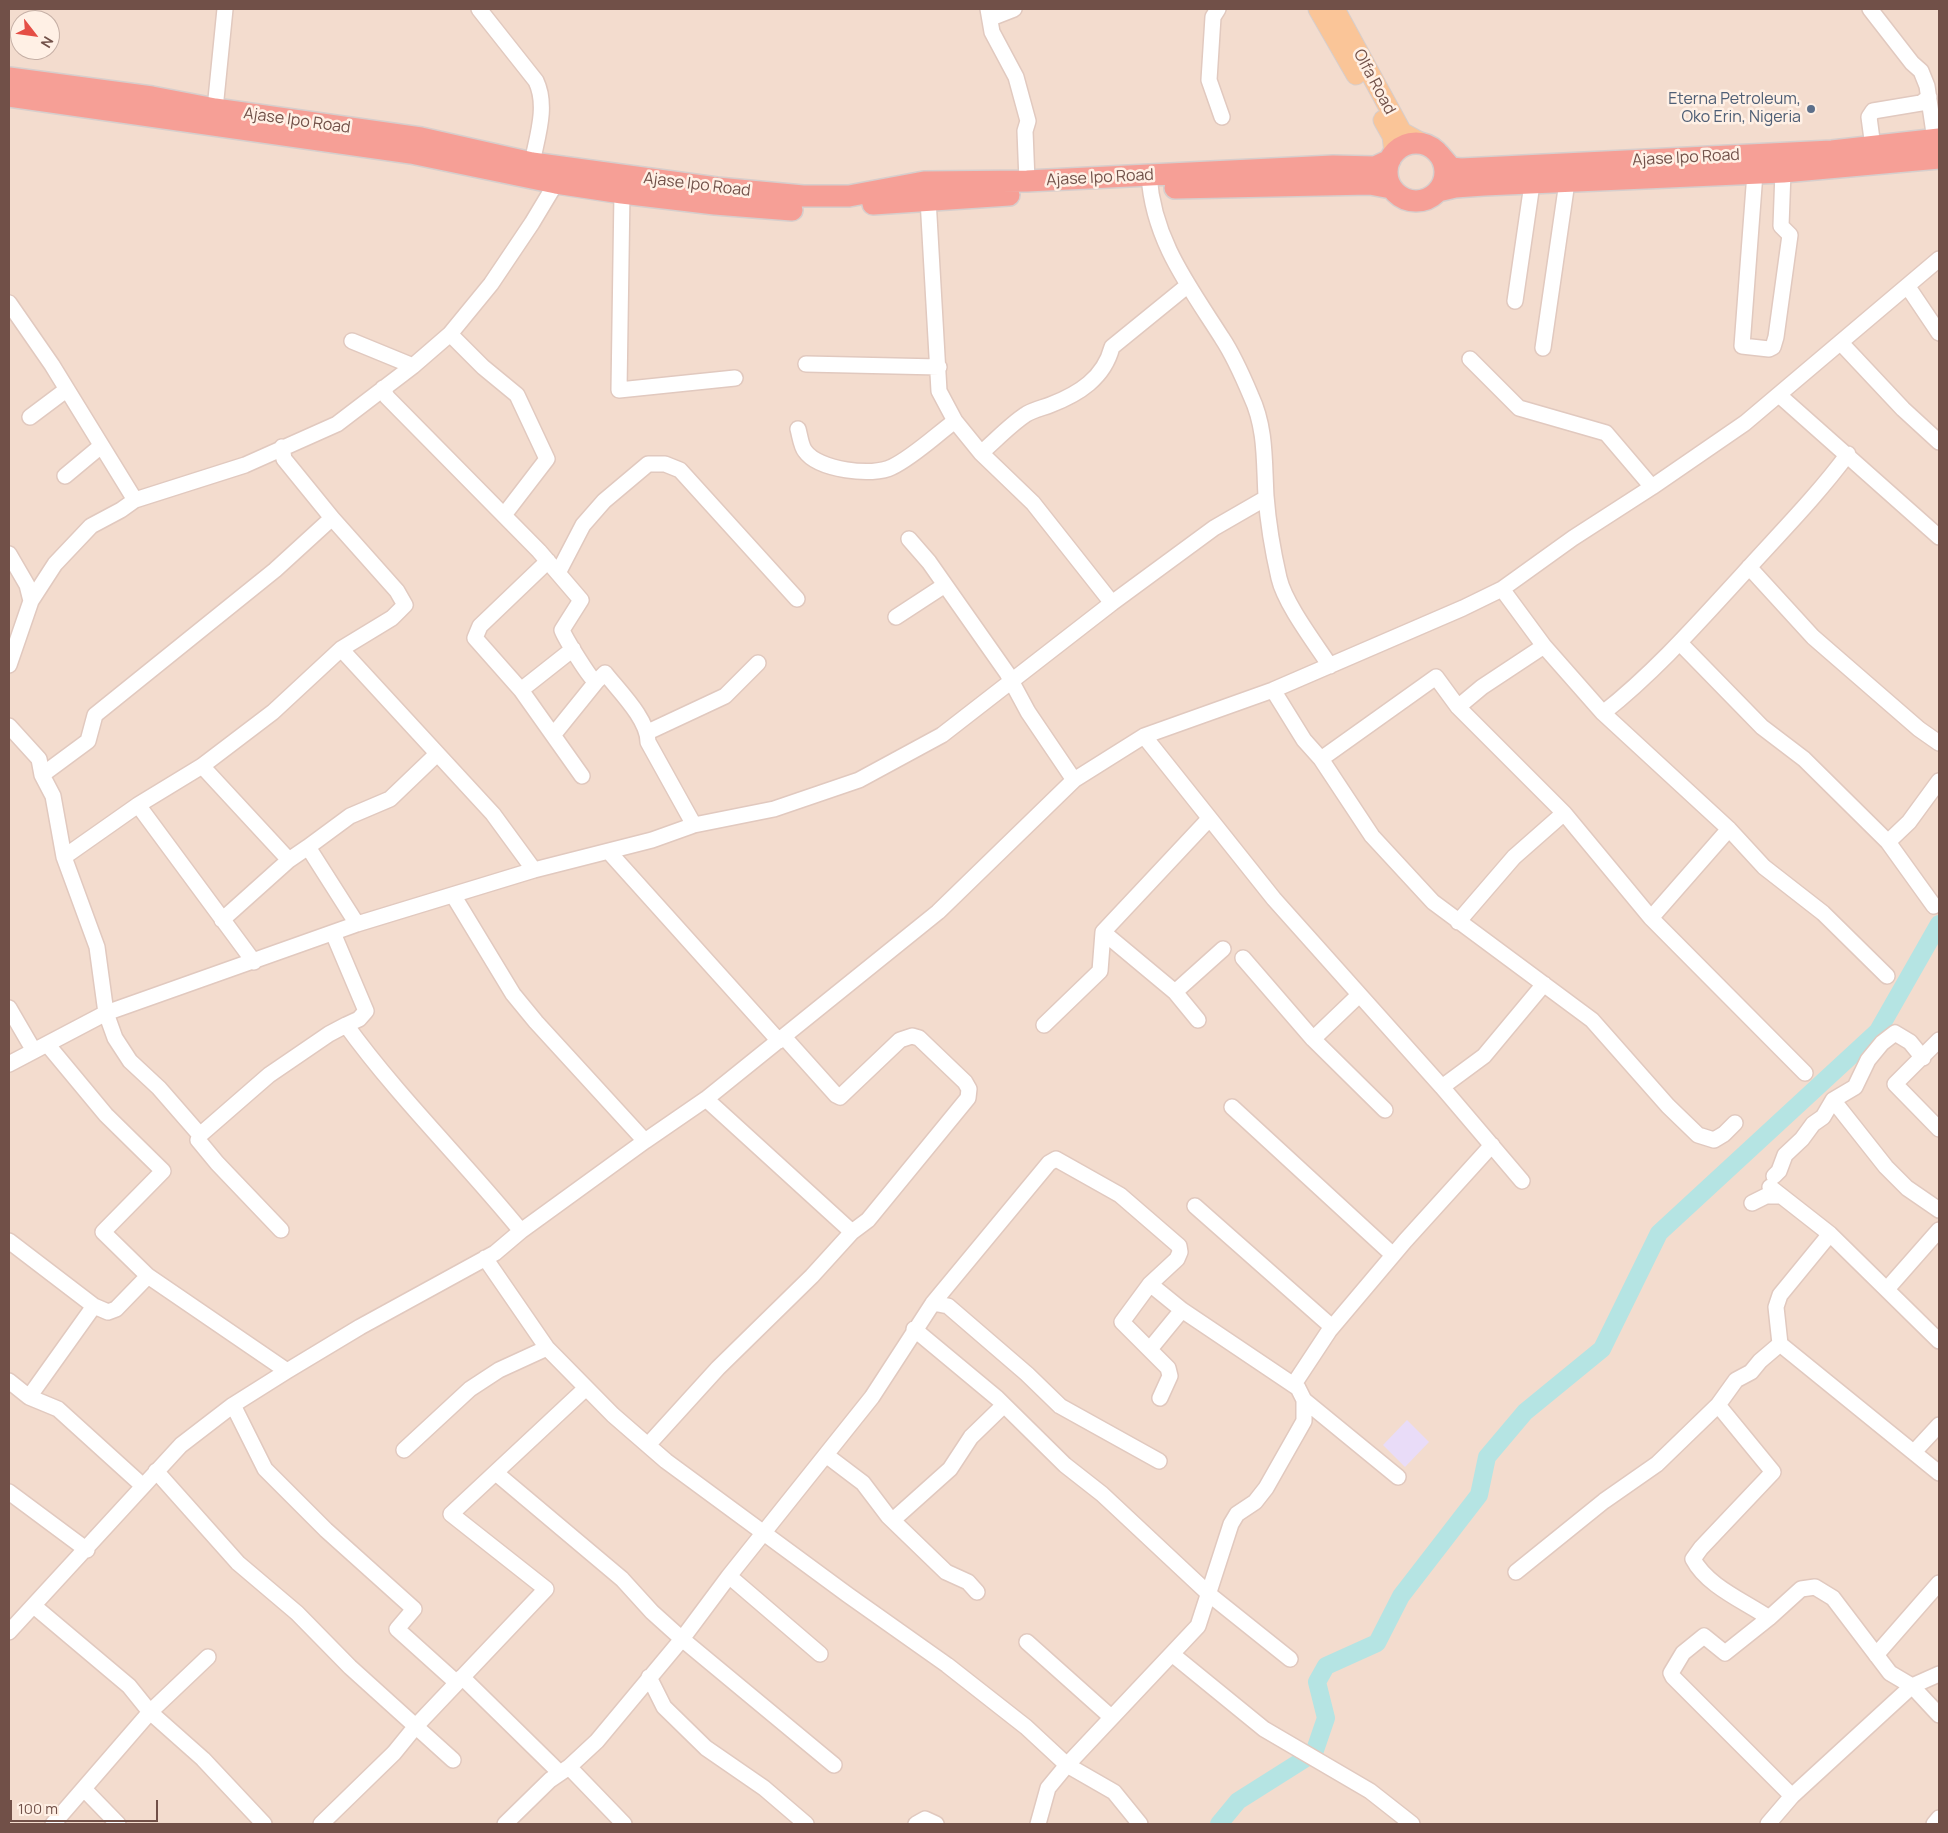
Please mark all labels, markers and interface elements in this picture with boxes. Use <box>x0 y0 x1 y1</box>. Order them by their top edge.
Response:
north arrow <box>10 10 60 60</box>
text: N <box>37 33 58 51</box>
street label: Olfa Road <box>1349 46 1399 118</box>
place label: Eterna Petroleum, Oko Erin, Nigeria <box>1668 90 1801 128</box>
marker: Eterna Petroleum, Oko Erin, Nigeria <box>1805 103 1817 115</box>
street label: Ajase Ipo Road <box>242 104 352 138</box>
street label: Ajase Ipo Road <box>1632 146 1740 170</box>
street label: Ajase Ipo Road <box>1046 166 1154 190</box>
street label: Ajase Ipo Road <box>642 169 752 201</box>
scale bar <box>12 1790 160 1822</box>
text: 100 m <box>18 1798 58 1819</box>

